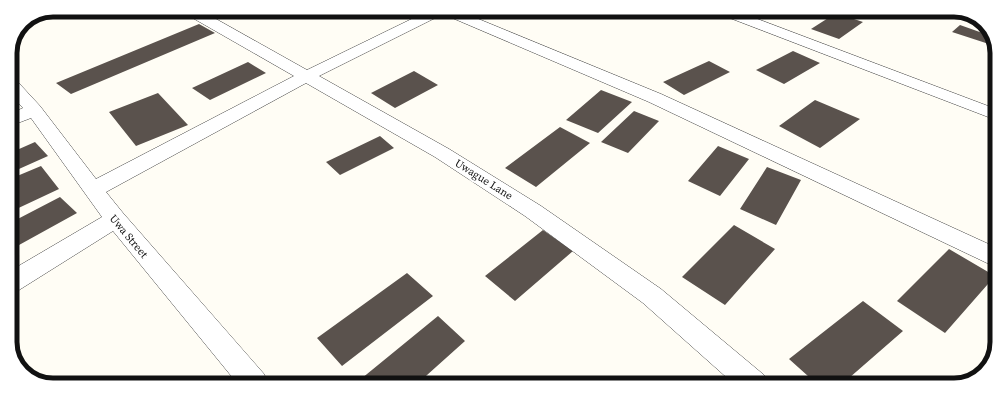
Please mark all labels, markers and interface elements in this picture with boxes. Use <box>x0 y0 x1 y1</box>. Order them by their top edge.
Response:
street label: Uwague Lane <box>452 156 516 203</box>
street label: Uwa Street <box>106 211 152 262</box>

